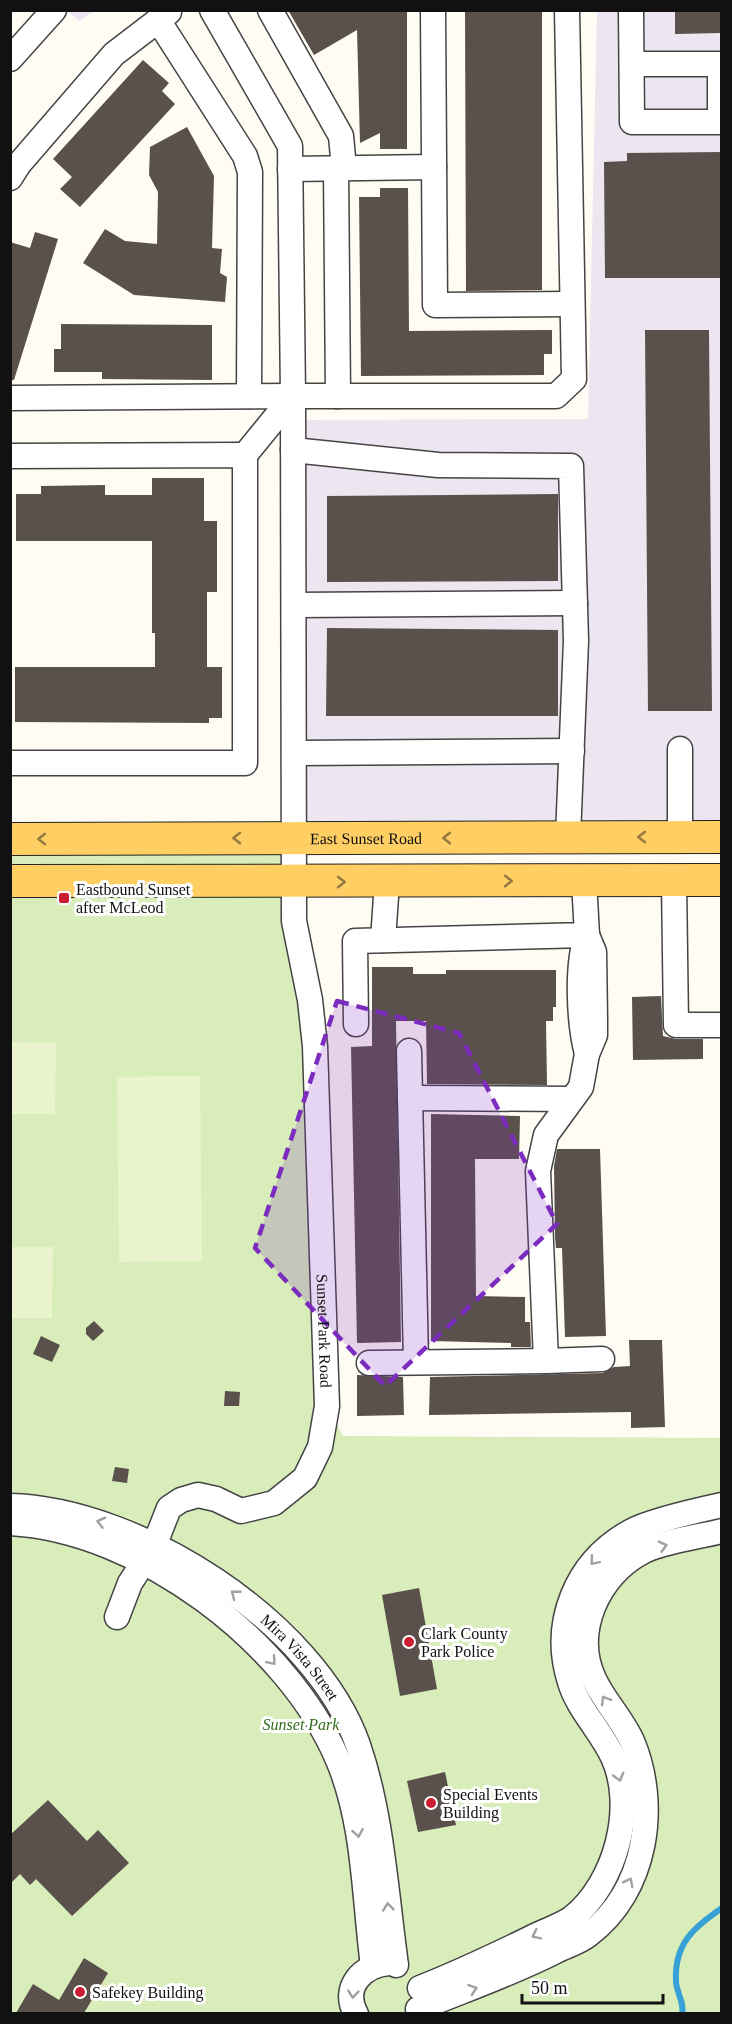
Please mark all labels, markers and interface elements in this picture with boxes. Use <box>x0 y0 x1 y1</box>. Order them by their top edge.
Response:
street label: East Sunset Road <box>310 830 422 847</box>
one-way arrow <box>638 831 647 843</box>
one-way arrow <box>232 832 241 845</box>
one-way arrow <box>443 832 452 844</box>
one-way arrow <box>37 833 46 845</box>
one-way arrow <box>504 875 513 887</box>
one-way arrow <box>336 876 345 888</box>
place label: Eastbound Sunset after McLeod <box>76 881 191 916</box>
marker: Eastbound Sunset after McLeod <box>57 891 71 905</box>
street label: Sunset Park Road <box>314 1274 334 1388</box>
one-way arrow <box>96 1517 106 1530</box>
one-way arrow <box>657 1541 668 1553</box>
one-way arrow <box>590 1555 601 1565</box>
one-way arrow <box>230 1590 241 1601</box>
street label: Mira Vista Street <box>258 1611 342 1704</box>
place label: Clark County Park Police <box>421 1625 508 1660</box>
marker: Clark County Park Police <box>402 1635 416 1649</box>
one-way arrow <box>265 1654 276 1665</box>
one-way arrow <box>601 1696 613 1706</box>
park label: Sunset Park <box>263 1716 340 1733</box>
one-way arrow <box>612 1771 624 1782</box>
place label: Special Events Building <box>443 1786 538 1822</box>
marker: Special Events Building <box>424 1796 438 1810</box>
one-way arrow <box>351 1827 364 1837</box>
one-way arrow <box>621 1877 633 1888</box>
one-way arrow <box>382 1903 395 1912</box>
one-way arrow <box>531 1928 542 1940</box>
scale bar <box>522 1967 663 2005</box>
text: 50 m <box>531 1978 568 1998</box>
one-way arrow <box>467 1983 478 1996</box>
place label: Safekey Building <box>92 1984 204 2002</box>
marker: Safekey Building <box>73 1985 87 1999</box>
one-way arrow <box>347 1989 360 1998</box>

